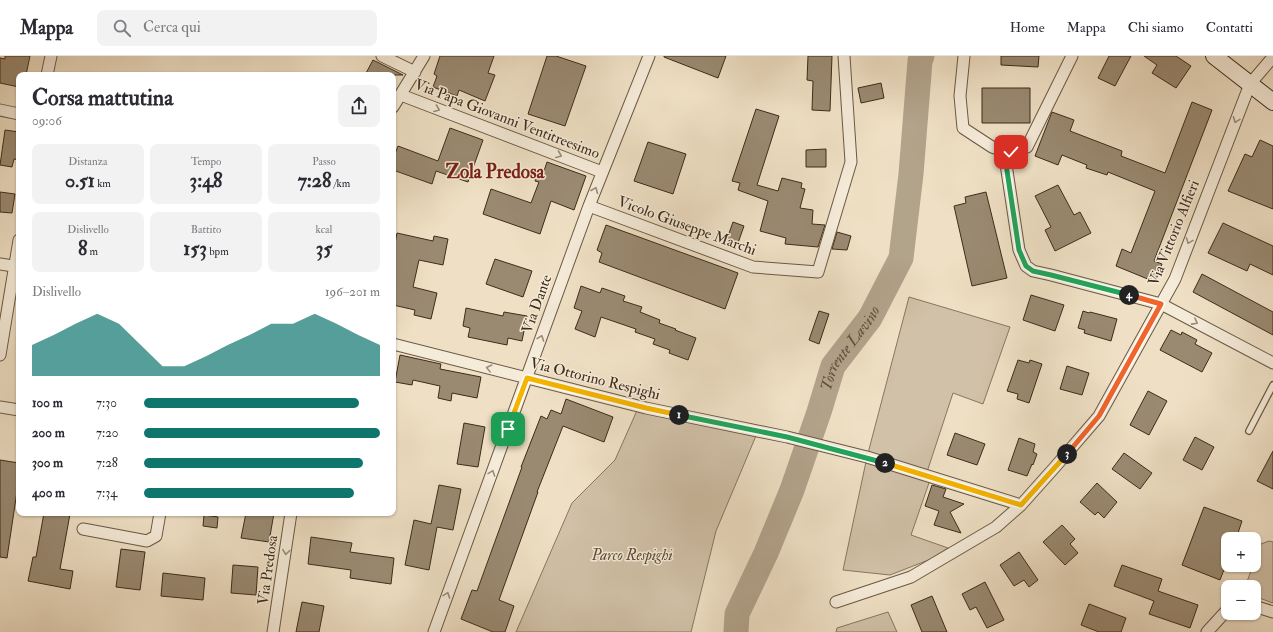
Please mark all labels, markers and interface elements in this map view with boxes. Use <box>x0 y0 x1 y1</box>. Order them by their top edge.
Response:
search box <box>97 10 377 46</box>
text: Mappa <box>20 16 73 40</box>
icon: search <box>111 17 133 39</box>
text: Cerca qui <box>143 18 201 37</box>
text: Home <box>1010 19 1045 36</box>
text: Mappa <box>1067 19 1106 36</box>
text: Chi siamo <box>1128 19 1184 36</box>
text: Contatti <box>1206 19 1253 36</box>
street label: Via Papa Giovanni Ventitreesimo <box>411 75 602 164</box>
text: Corsa mattutina <box>32 84 173 112</box>
button: share <box>338 85 380 127</box>
one-way arrow <box>434 104 441 112</box>
text: 09:06 <box>32 113 62 129</box>
one-way arrow <box>1232 117 1240 124</box>
pin <box>994 135 1028 169</box>
icon: check <box>1000 141 1022 163</box>
one-way arrow <box>555 151 562 159</box>
text: Distanza <box>68 155 108 168</box>
text: Tempo <box>191 155 221 168</box>
text: Passo <box>312 155 336 168</box>
district label: Zola Predosa <box>446 160 546 184</box>
text: 0.51 <box>65 168 95 193</box>
text: 3:48 <box>190 168 222 193</box>
text: 7:28 <box>298 168 331 193</box>
text: km <box>95 177 111 190</box>
text: /km <box>331 177 350 190</box>
street label: Via Vittorio Alfieri <box>1144 177 1204 289</box>
one-way arrow <box>591 186 599 193</box>
street label: Vicolo Giuseppe Marchi <box>615 192 759 261</box>
text: Dislivello <box>67 223 109 236</box>
text: Battito <box>191 223 221 236</box>
text: kcal <box>316 223 332 236</box>
text: 8 <box>78 236 87 261</box>
text: 153 <box>183 236 207 261</box>
text: 35 <box>316 236 332 261</box>
one-way arrow <box>1185 238 1193 245</box>
text: m <box>87 245 98 258</box>
text: bpm <box>207 245 229 258</box>
street label: Via Dante <box>518 272 556 336</box>
text: Dislivello <box>32 284 81 300</box>
text: 196–201 m <box>325 284 380 300</box>
pin: 4 <box>1119 285 1139 305</box>
text: 4 <box>1126 288 1132 301</box>
water label: Torrente Lavino <box>816 302 885 393</box>
one-way arrow <box>1191 317 1198 325</box>
one-way arrow <box>536 335 545 342</box>
street label: Via Ottorino Respighi <box>528 354 662 405</box>
one-way arrow <box>486 364 493 373</box>
text: 100 m <box>32 395 63 411</box>
text: 7:30 <box>96 395 117 411</box>
pin: 1 <box>669 405 689 425</box>
text: 1 <box>677 408 681 421</box>
pin <box>491 412 525 446</box>
icon: arrive <box>497 418 519 440</box>
text: 200 m <box>32 425 65 441</box>
text: 7:20 <box>96 425 118 441</box>
pin: 3 <box>1057 444 1077 464</box>
text: 3 <box>1065 447 1069 460</box>
pin: 2 <box>875 453 895 473</box>
text: 300 m <box>32 455 63 471</box>
text: 7:28 <box>96 455 118 471</box>
text: 2 <box>882 456 888 469</box>
one-way arrow <box>487 470 495 477</box>
text: 400 m <box>32 485 65 501</box>
text: 7:34 <box>96 485 117 501</box>
map controls <box>1221 532 1261 620</box>
button: + <box>1221 532 1261 572</box>
street label: Via Predosa <box>254 533 282 606</box>
park label: Parco Respighi <box>590 546 673 565</box>
one-way arrow <box>282 548 290 555</box>
button: − <box>1221 580 1261 620</box>
one-way arrow <box>442 592 451 599</box>

